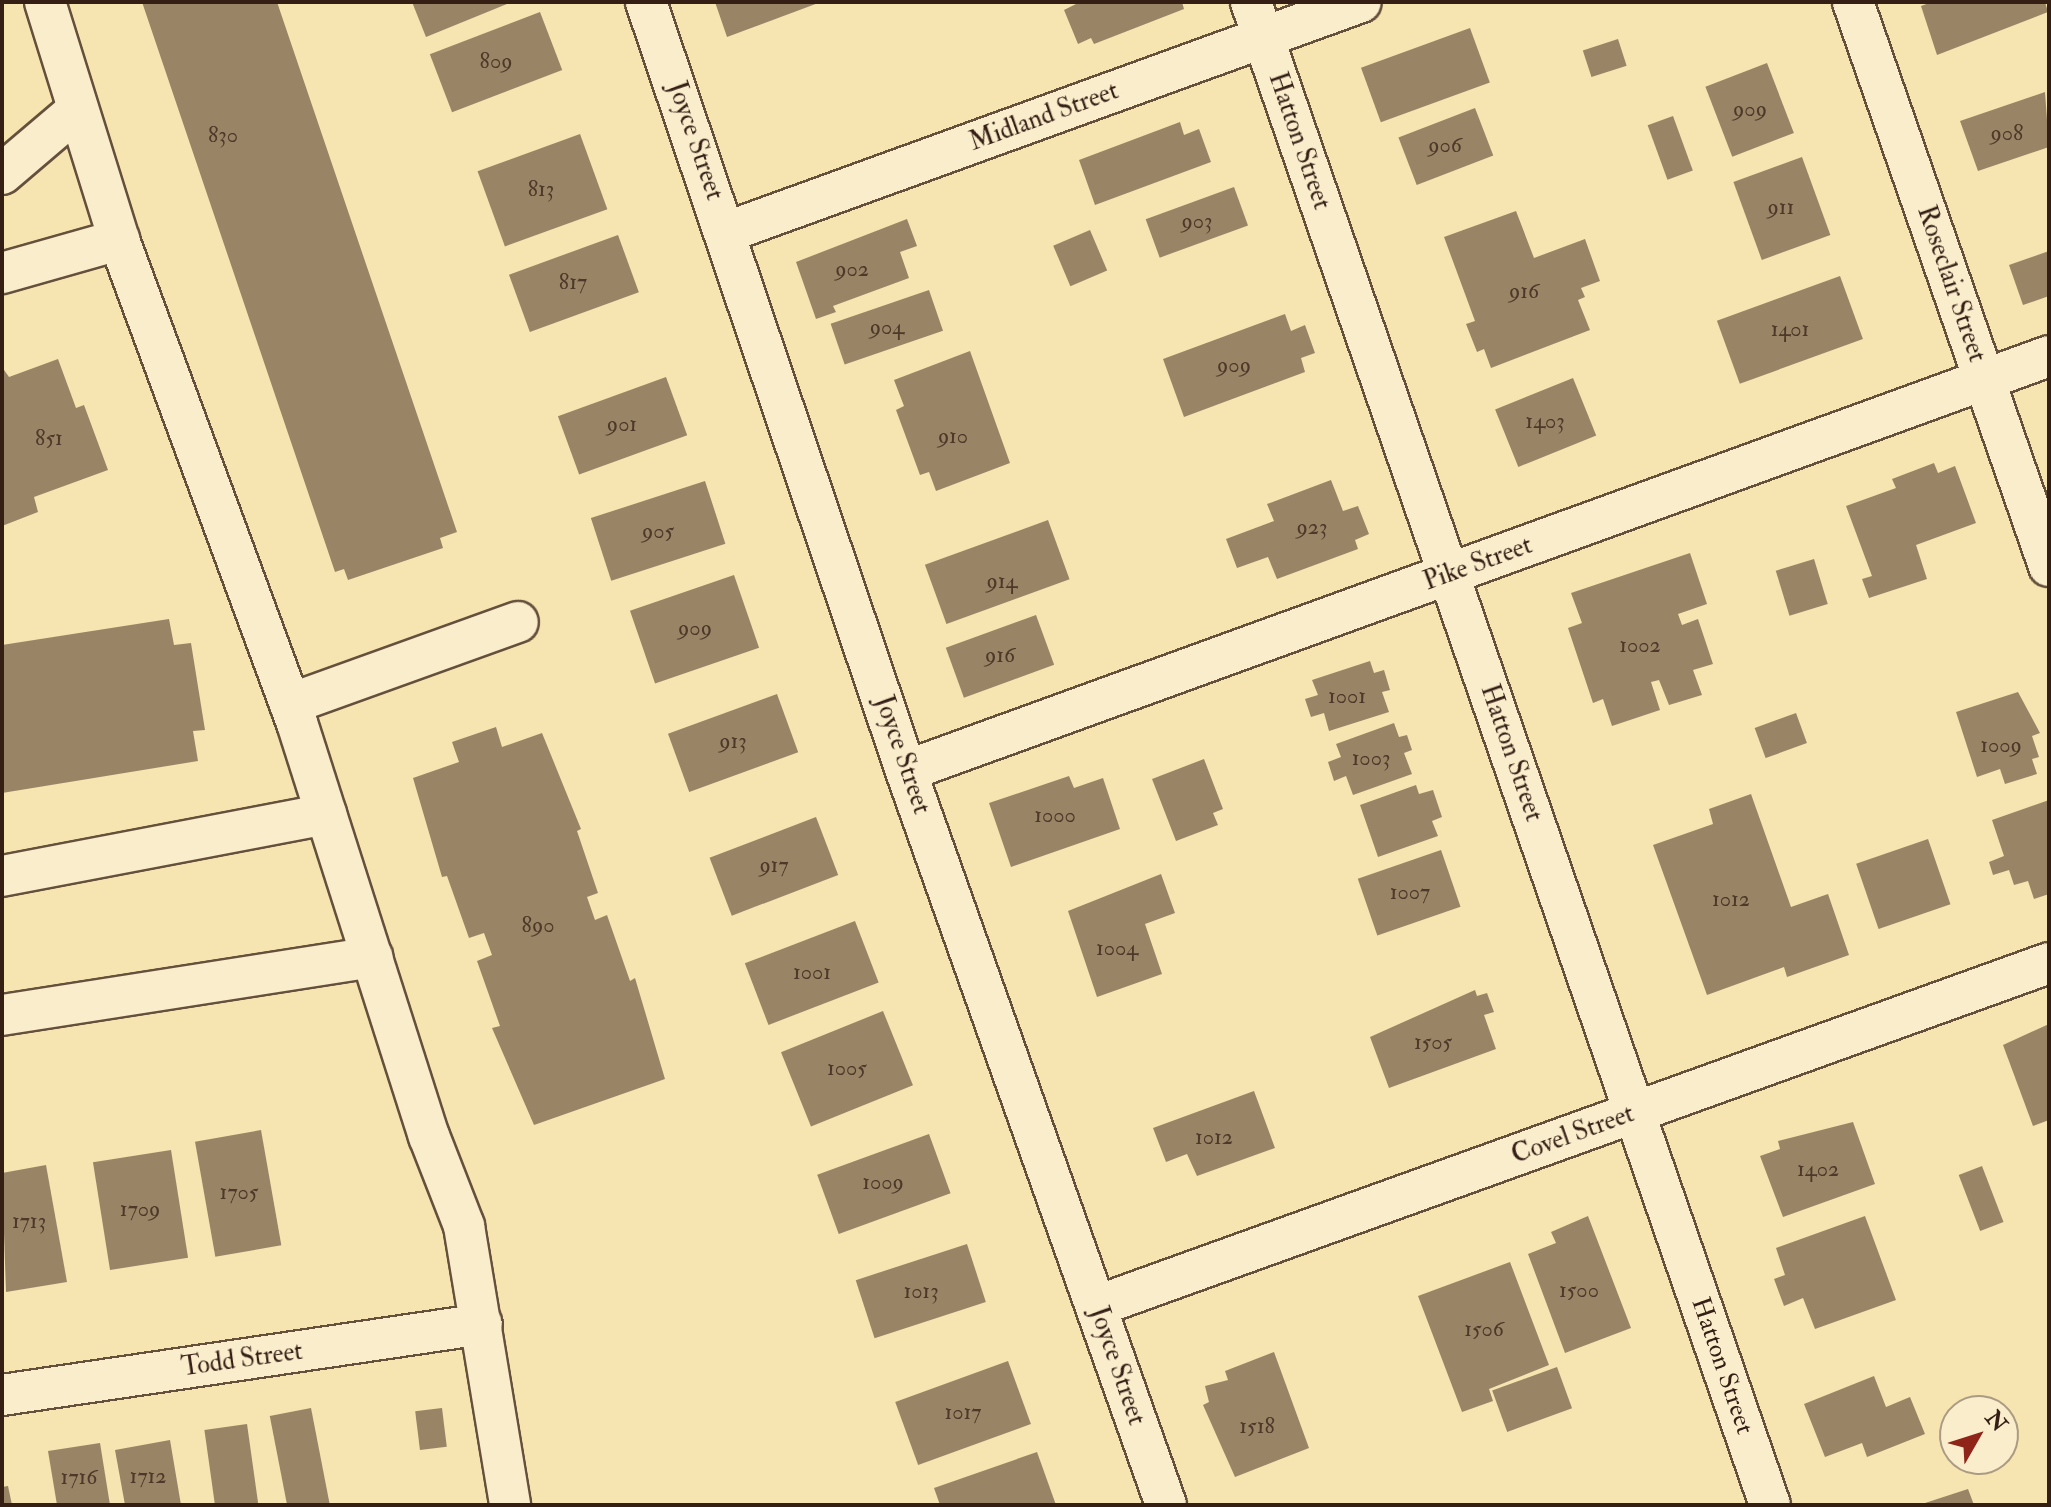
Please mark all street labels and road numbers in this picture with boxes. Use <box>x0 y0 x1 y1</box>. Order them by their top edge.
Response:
street label: Hatton Street <box>1261 68 1337 214</box>
street label: Midland Street <box>965 76 1123 158</box>
street label: Joyce Street <box>660 78 730 204</box>
street label: Roseclair Street <box>1910 202 1992 366</box>
street label: Pike Street <box>1420 530 1536 598</box>
street label: Hatton Street <box>1473 680 1549 826</box>
street label: Joyce Street <box>867 692 937 818</box>
street label: Covel Street <box>1508 1098 1638 1172</box>
street label: Hatton Street <box>1684 1293 1760 1439</box>
street label: Joyce Street <box>1082 1303 1152 1429</box>
street label: Todd Street <box>179 1336 305 1384</box>

